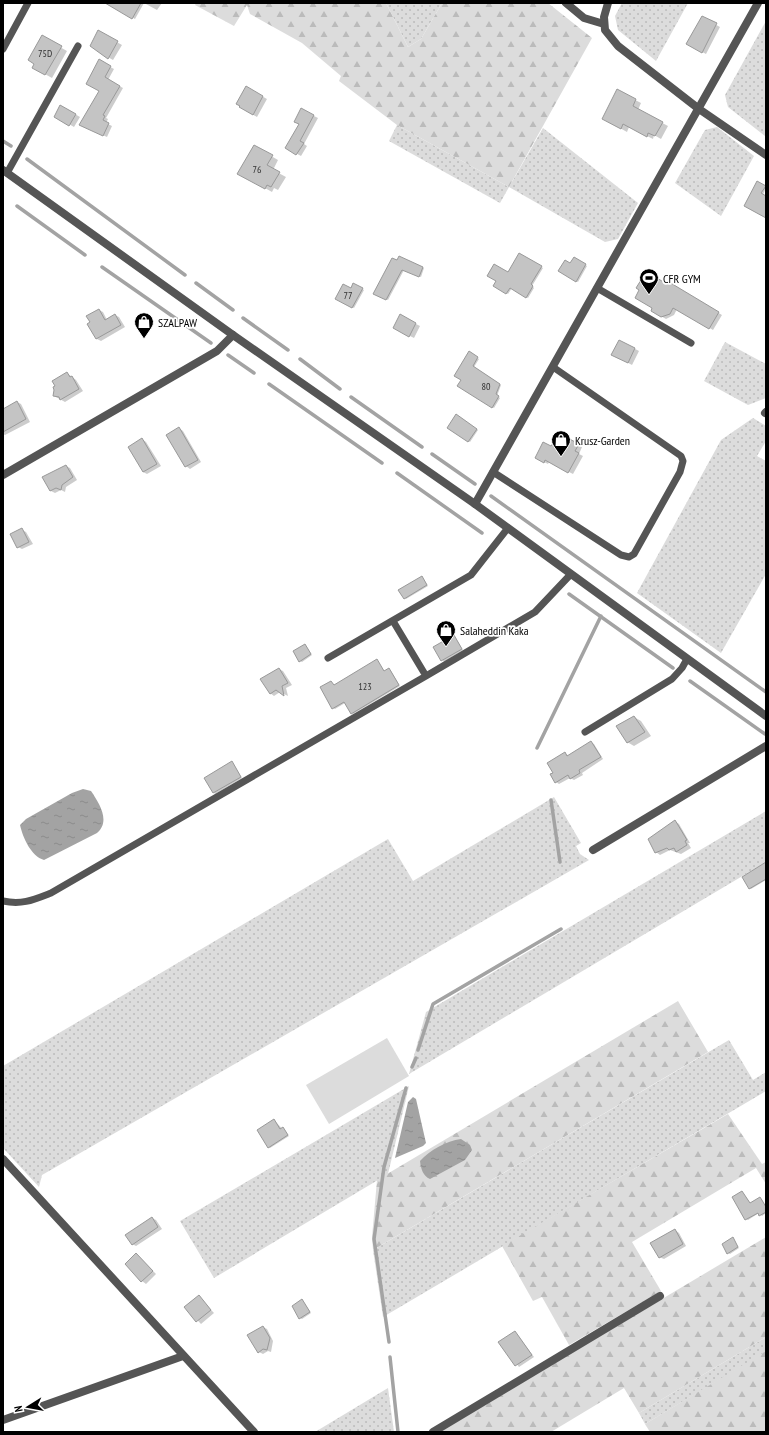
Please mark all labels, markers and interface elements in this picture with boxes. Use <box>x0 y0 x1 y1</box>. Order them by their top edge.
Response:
house number: 75D <box>38 47 52 60</box>
house number: 76 <box>253 163 262 176</box>
sports icon: CFR GYM <box>638 267 660 295</box>
place label: CFR GYM <box>663 271 701 286</box>
house number: 77 <box>344 289 353 302</box>
shop icon: SZALPAW <box>133 311 155 339</box>
place label: SZALPAW <box>158 315 197 330</box>
house number: 80 <box>482 380 491 393</box>
shop icon: Krusz-Garden <box>550 429 572 457</box>
place label: Krusz-Garden <box>575 433 630 448</box>
shop icon: Salaheddin Kaka <box>435 619 457 647</box>
place label: Salaheddin Kaka <box>460 623 529 638</box>
house number: 123 <box>358 680 372 693</box>
north arrow <box>8 1387 48 1427</box>
text: N <box>11 1405 26 1413</box>

